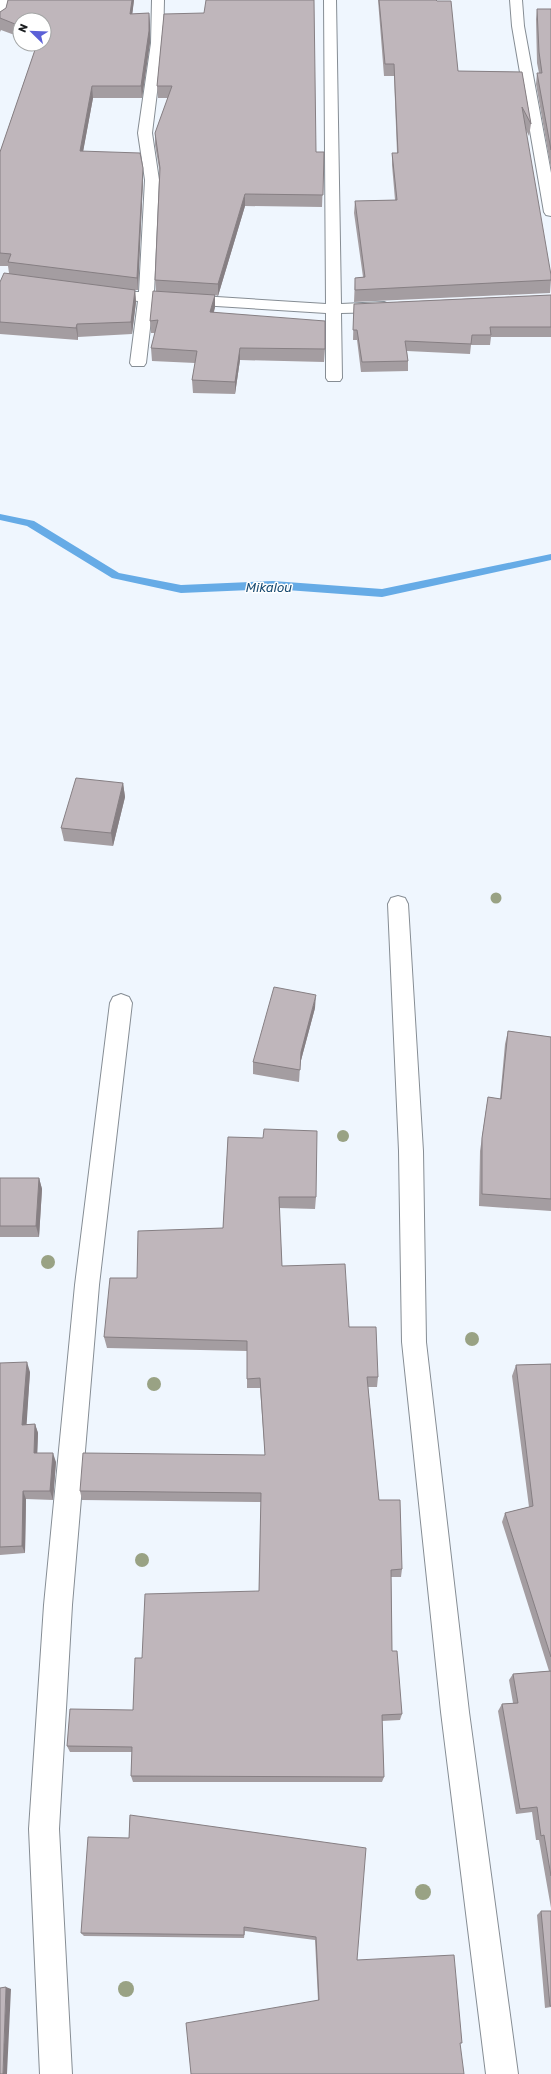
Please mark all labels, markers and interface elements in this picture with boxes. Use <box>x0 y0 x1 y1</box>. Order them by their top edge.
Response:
north arrow <box>12 12 52 52</box>
text: N <box>16 22 31 34</box>
water label: Mikalou <box>246 580 292 595</box>

